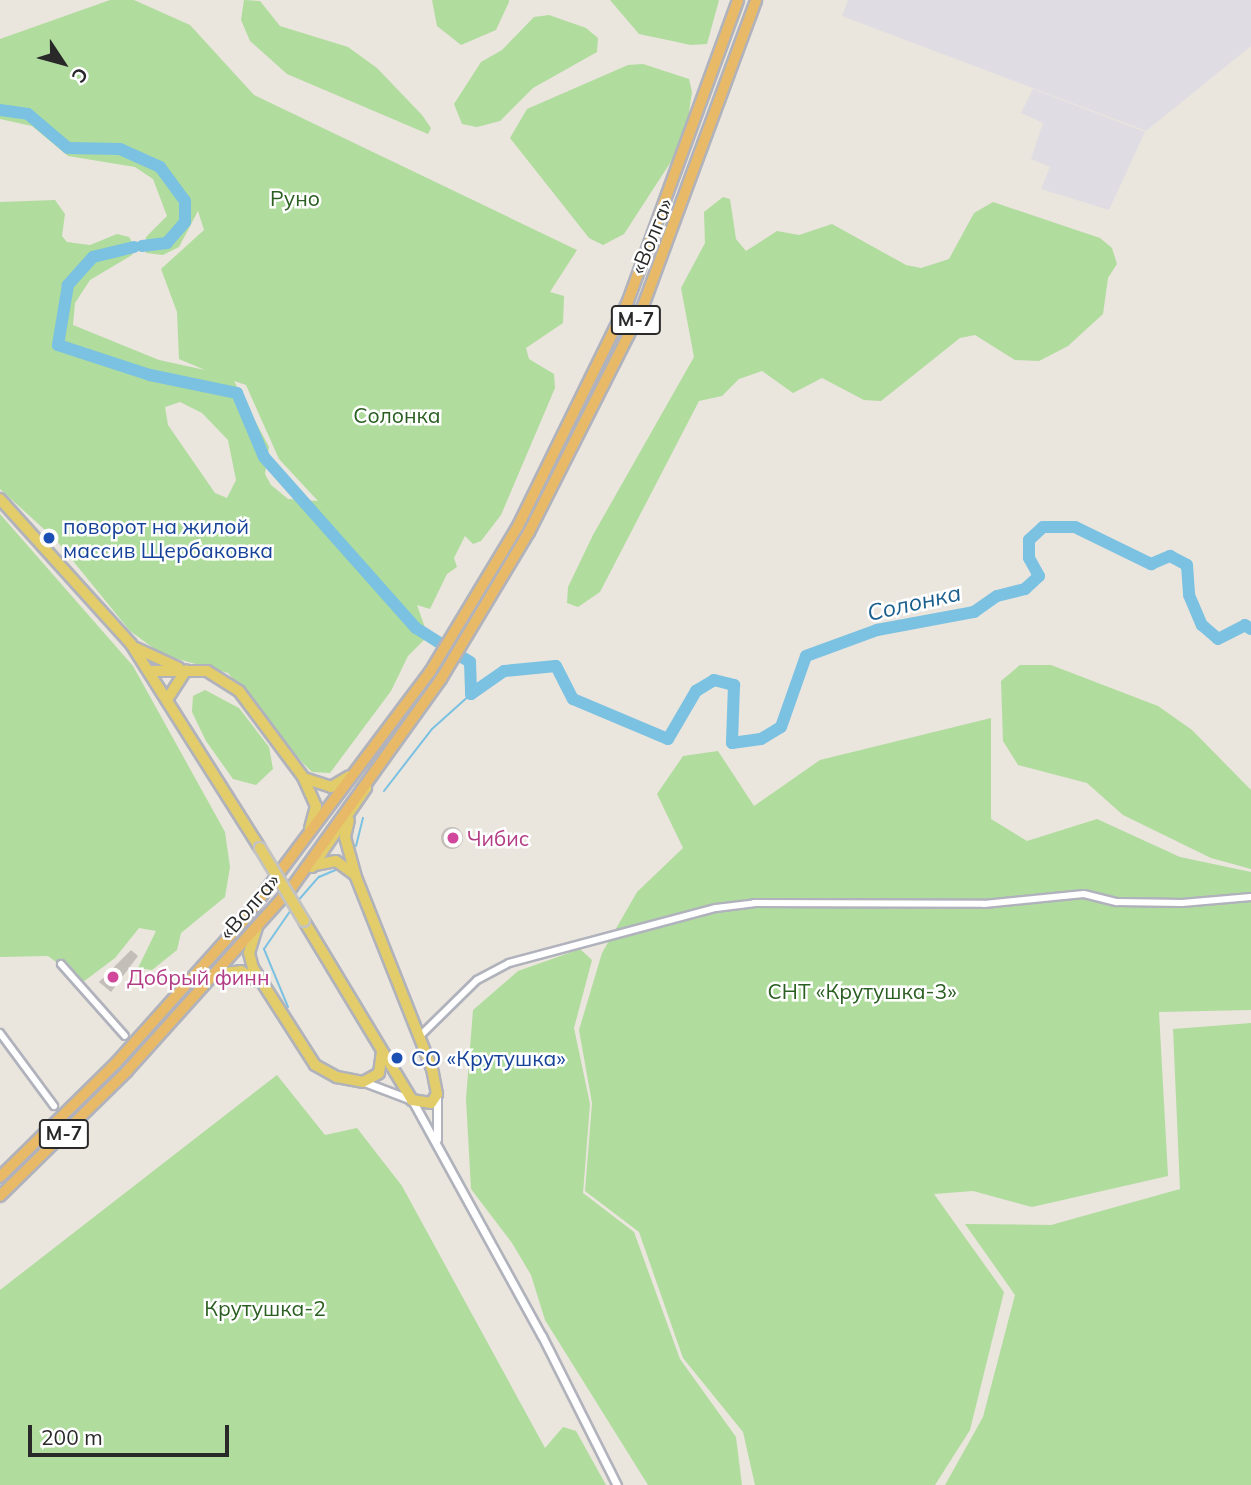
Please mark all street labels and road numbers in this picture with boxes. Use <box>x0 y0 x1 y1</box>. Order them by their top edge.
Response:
street label: «Волга» <box>624 194 678 278</box>
road number: М-7 <box>610 304 662 336</box>
street label: «Волга» <box>213 868 285 944</box>
road number: М-7 <box>38 1118 90 1150</box>

